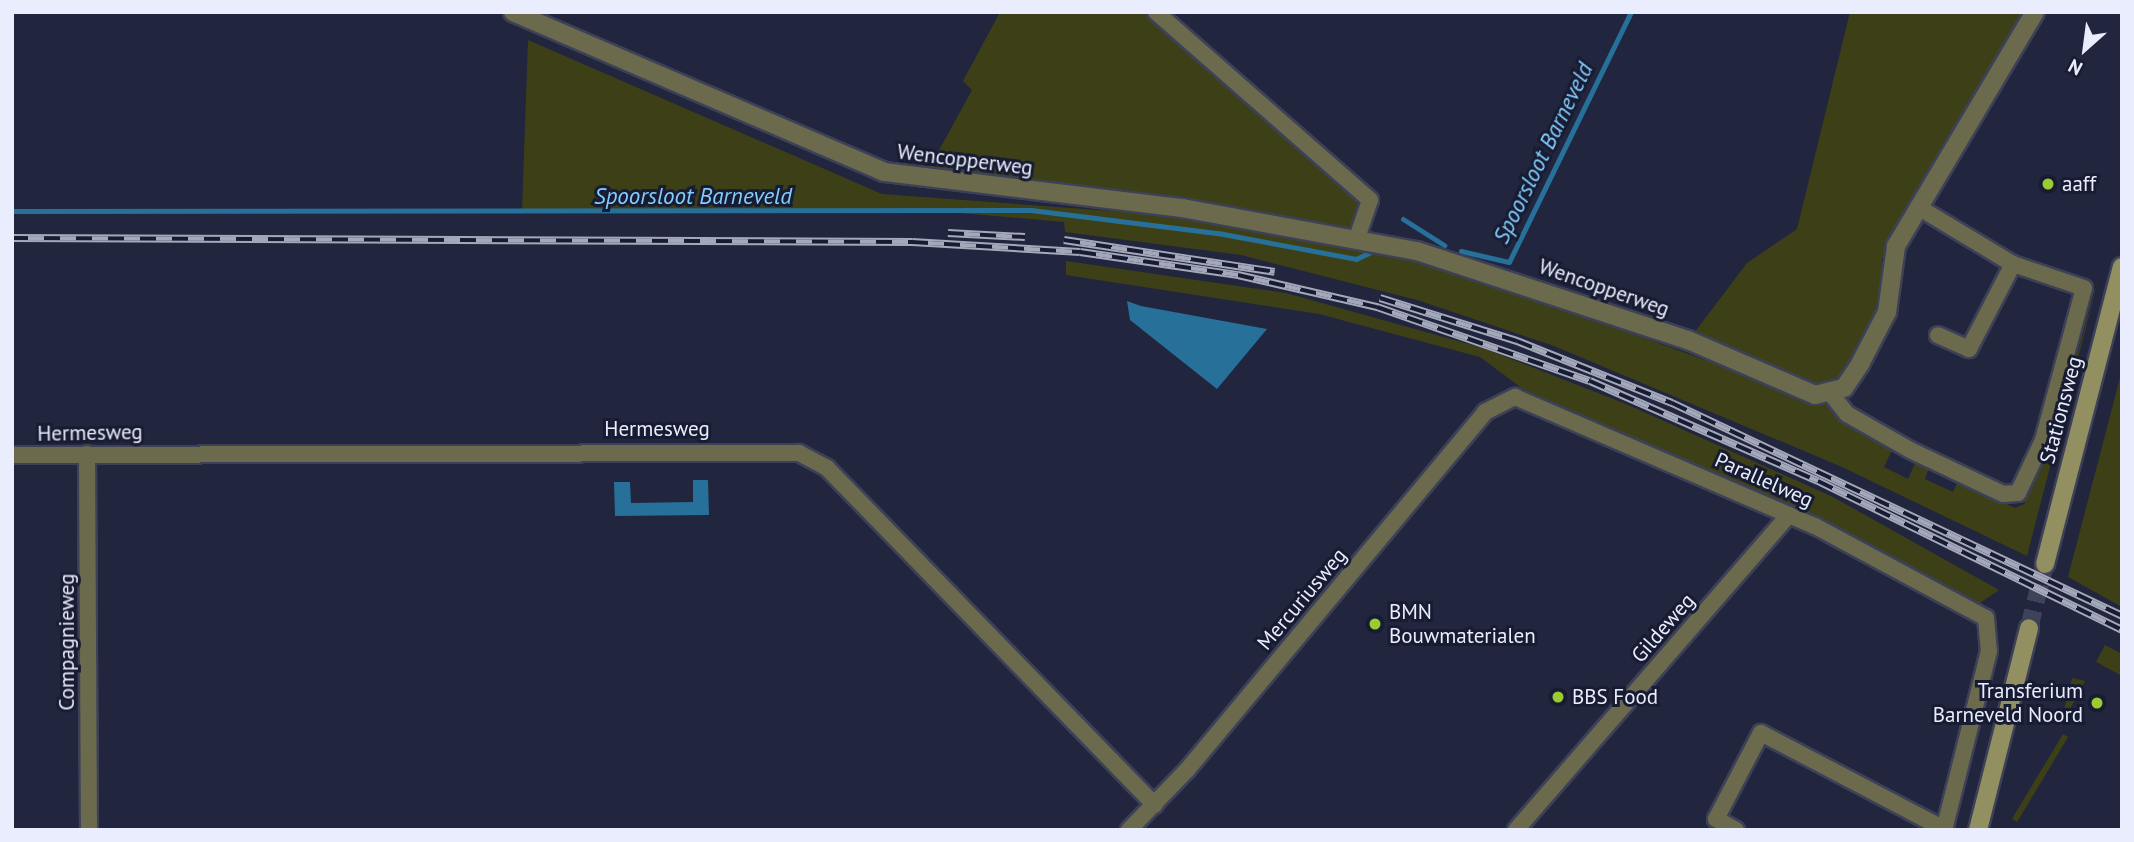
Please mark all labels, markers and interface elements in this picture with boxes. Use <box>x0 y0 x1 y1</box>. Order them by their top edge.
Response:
north arrow <box>2050 14 2120 84</box>
text: N <box>2064 54 2086 81</box>
water label: Spoorsloot Barneveld <box>1487 58 1599 248</box>
street label: Wencopperweg <box>896 139 1034 181</box>
place label: aaff <box>2062 171 2096 197</box>
marker: aaff <box>2040 176 2056 192</box>
water label: Spoorsloot Barneveld <box>594 182 792 210</box>
street label: Wencopperweg <box>1535 254 1673 322</box>
street label: Stationsweg <box>2035 354 2087 466</box>
street label: Hermesweg <box>604 416 710 442</box>
street label: Hermesweg <box>37 419 143 447</box>
street label: Parallelweg <box>1711 447 1817 513</box>
street label: Mercuriusweg <box>1252 543 1352 655</box>
street label: Compagnieweg <box>54 573 80 711</box>
street label: Gildeweg <box>1626 588 1700 668</box>
place label: BMN Bouwmaterialen <box>1389 599 1536 649</box>
marker: BMN Bouwmaterialen <box>1367 616 1383 632</box>
place label: Transferium Barneveld Noord <box>1933 678 2083 728</box>
place label: BBS Food <box>1572 684 1658 710</box>
marker: BBS Food <box>1550 689 1566 705</box>
marker: Transferium Barneveld Noord <box>2089 695 2105 711</box>

